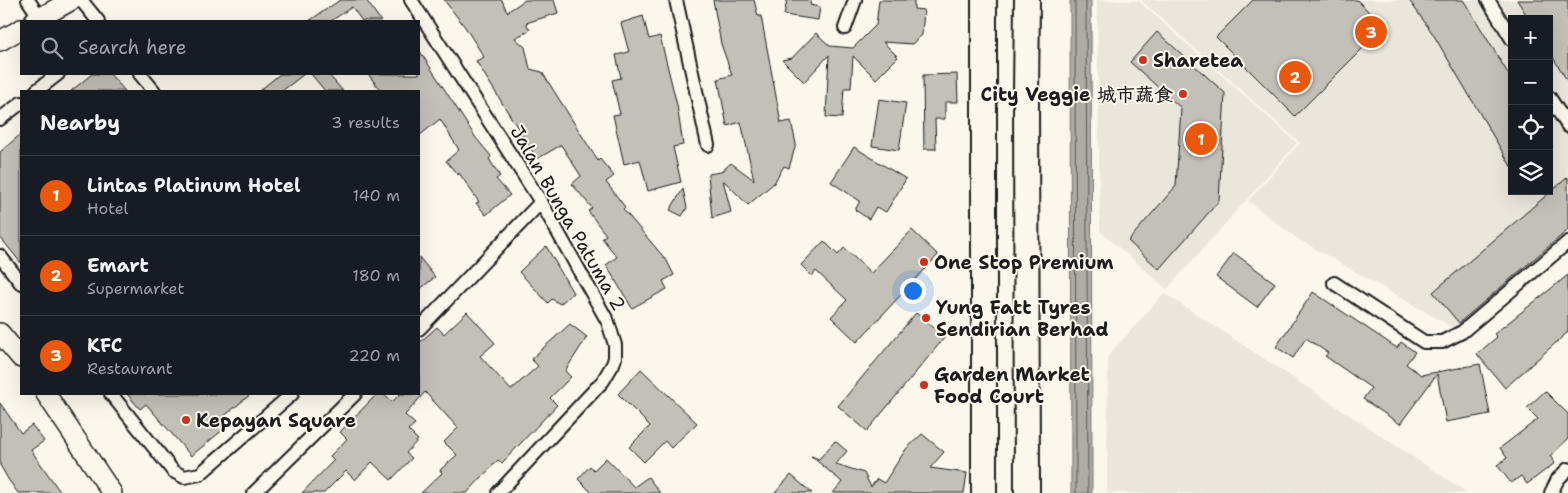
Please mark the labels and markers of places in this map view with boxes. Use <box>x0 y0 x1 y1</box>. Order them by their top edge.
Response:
pin: 3 <box>1355 13 1387 51</box>
place label: Sharetea <box>1153 48 1243 73</box>
marker: Sharetea <box>1137 54 1149 66</box>
pin: 2 <box>1279 58 1311 96</box>
place label: City Veggie 城市蔬食 <box>981 82 1173 107</box>
marker: City Veggie 城市蔬食 <box>1177 88 1189 100</box>
pin: 1 <box>1185 120 1217 158</box>
place label: One Stop Premium <box>934 250 1114 275</box>
marker: One Stop Premium <box>918 256 930 268</box>
place label: Yung Fatt Tyres Sendirian Berhad <box>936 295 1109 342</box>
marker: Yung Fatt Tyres Sendirian Berhad <box>920 312 932 324</box>
place label: Garden Market Food Court <box>934 362 1090 409</box>
marker: Garden Market Food Court <box>918 379 930 391</box>
place label: Kepayan Square <box>196 408 356 433</box>
marker: Kepayan Square <box>180 414 192 426</box>

